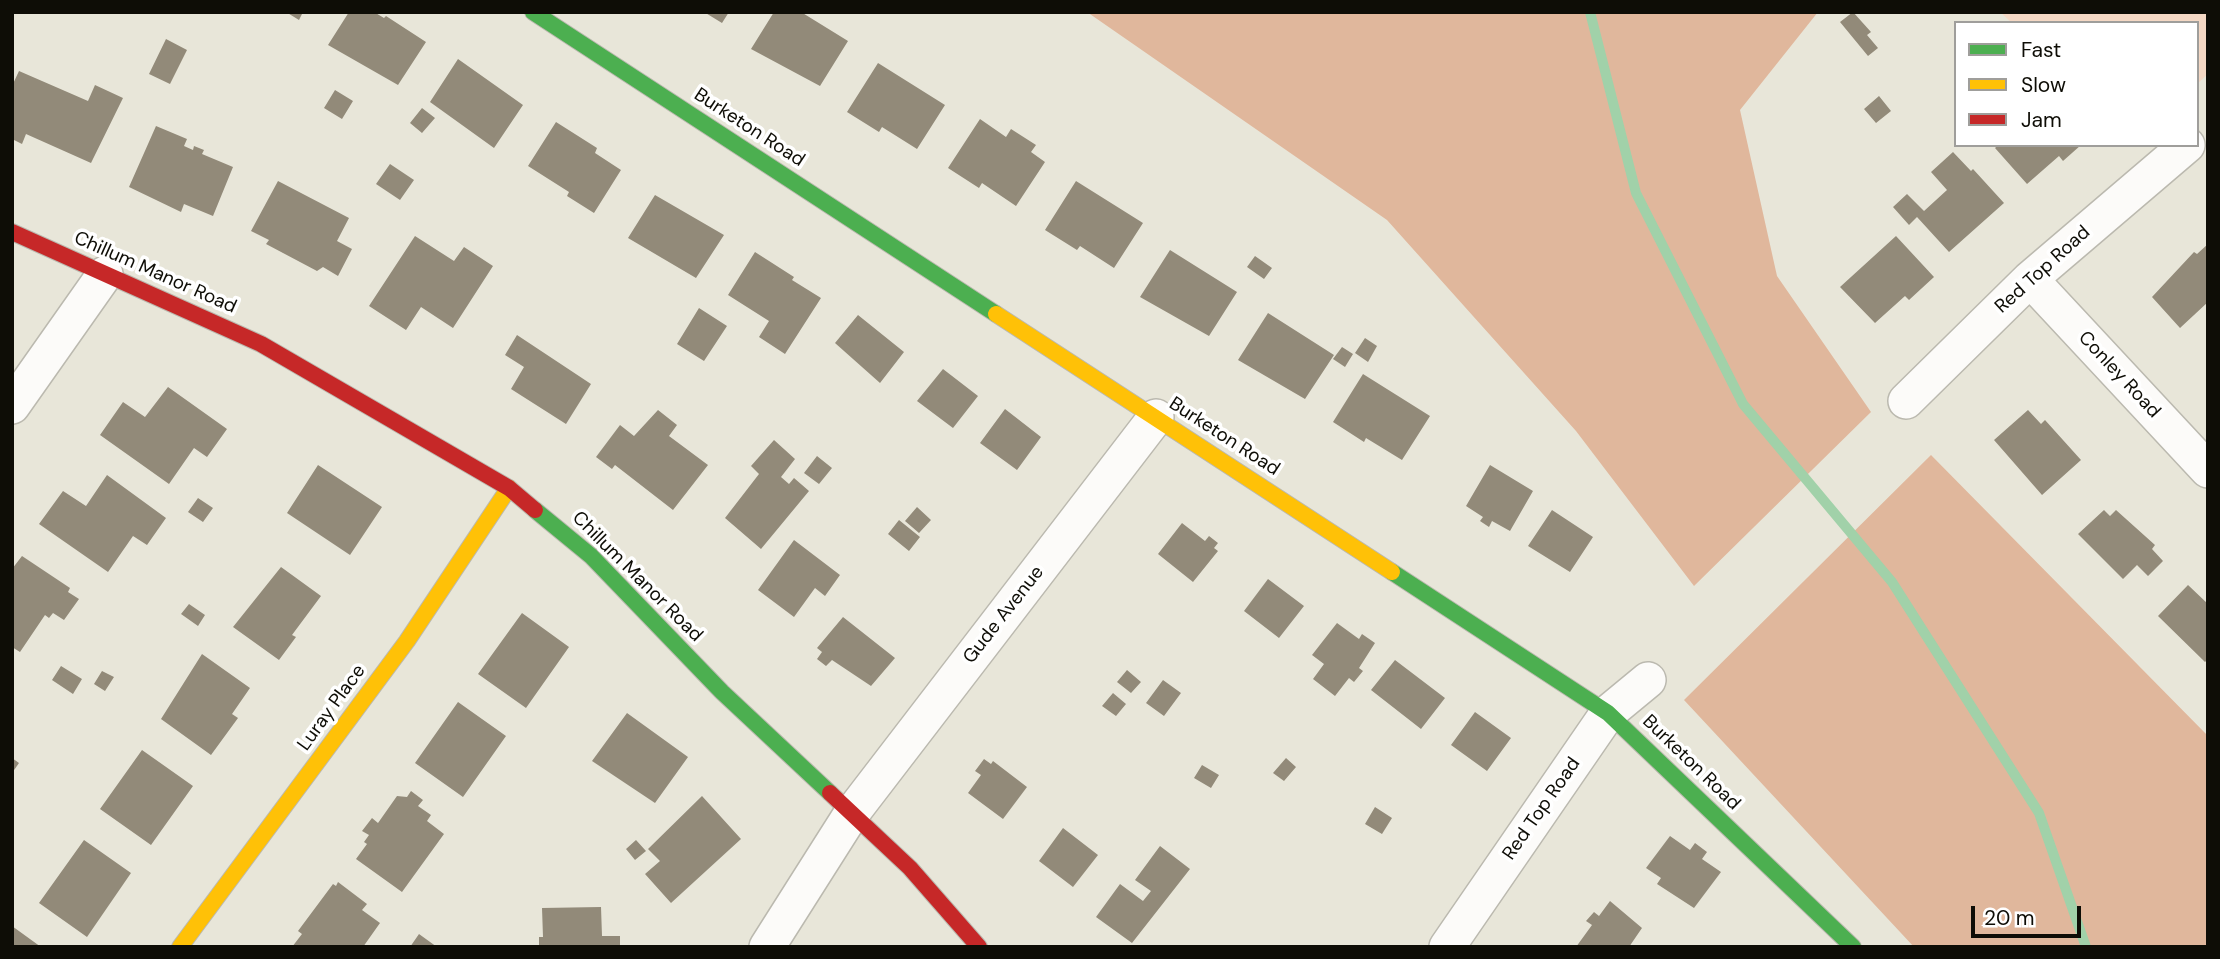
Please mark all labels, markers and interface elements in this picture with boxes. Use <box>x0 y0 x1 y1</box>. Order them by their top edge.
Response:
legend <box>1954 21 2199 147</box>
text: Fast <box>2021 36 2061 64</box>
text: Slow <box>2021 71 2066 99</box>
street label: Burketon Road <box>689 84 809 172</box>
text: Jam <box>2021 106 2062 134</box>
street label: Red Top Road <box>1991 221 2095 319</box>
street label: Chillum Manor Road <box>70 227 240 319</box>
street label: Conley Road <box>2073 327 2165 423</box>
street label: Burketon Road <box>1164 393 1284 481</box>
street label: Chillum Manor Road <box>567 507 707 647</box>
street label: Gude Avenue <box>959 562 1049 668</box>
street label: Luray Place <box>293 661 371 755</box>
street label: Burketon Road <box>1637 711 1745 815</box>
street label: Red Top Road <box>1498 753 1586 865</box>
scale bar <box>1975 892 2085 936</box>
text: 20 m <box>1984 904 2035 932</box>

